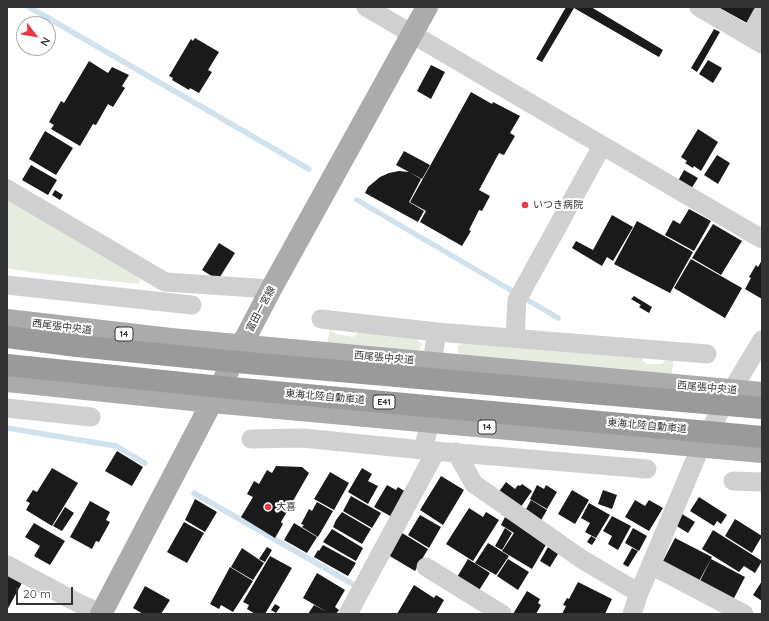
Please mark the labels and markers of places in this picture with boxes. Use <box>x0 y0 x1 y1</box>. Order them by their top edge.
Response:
place label: いつき病院 <box>533 199 583 211</box>
marker: いつき病院 <box>520 200 530 210</box>
place label: 大喜 <box>276 501 296 513</box>
marker: 大喜 <box>263 502 273 512</box>

